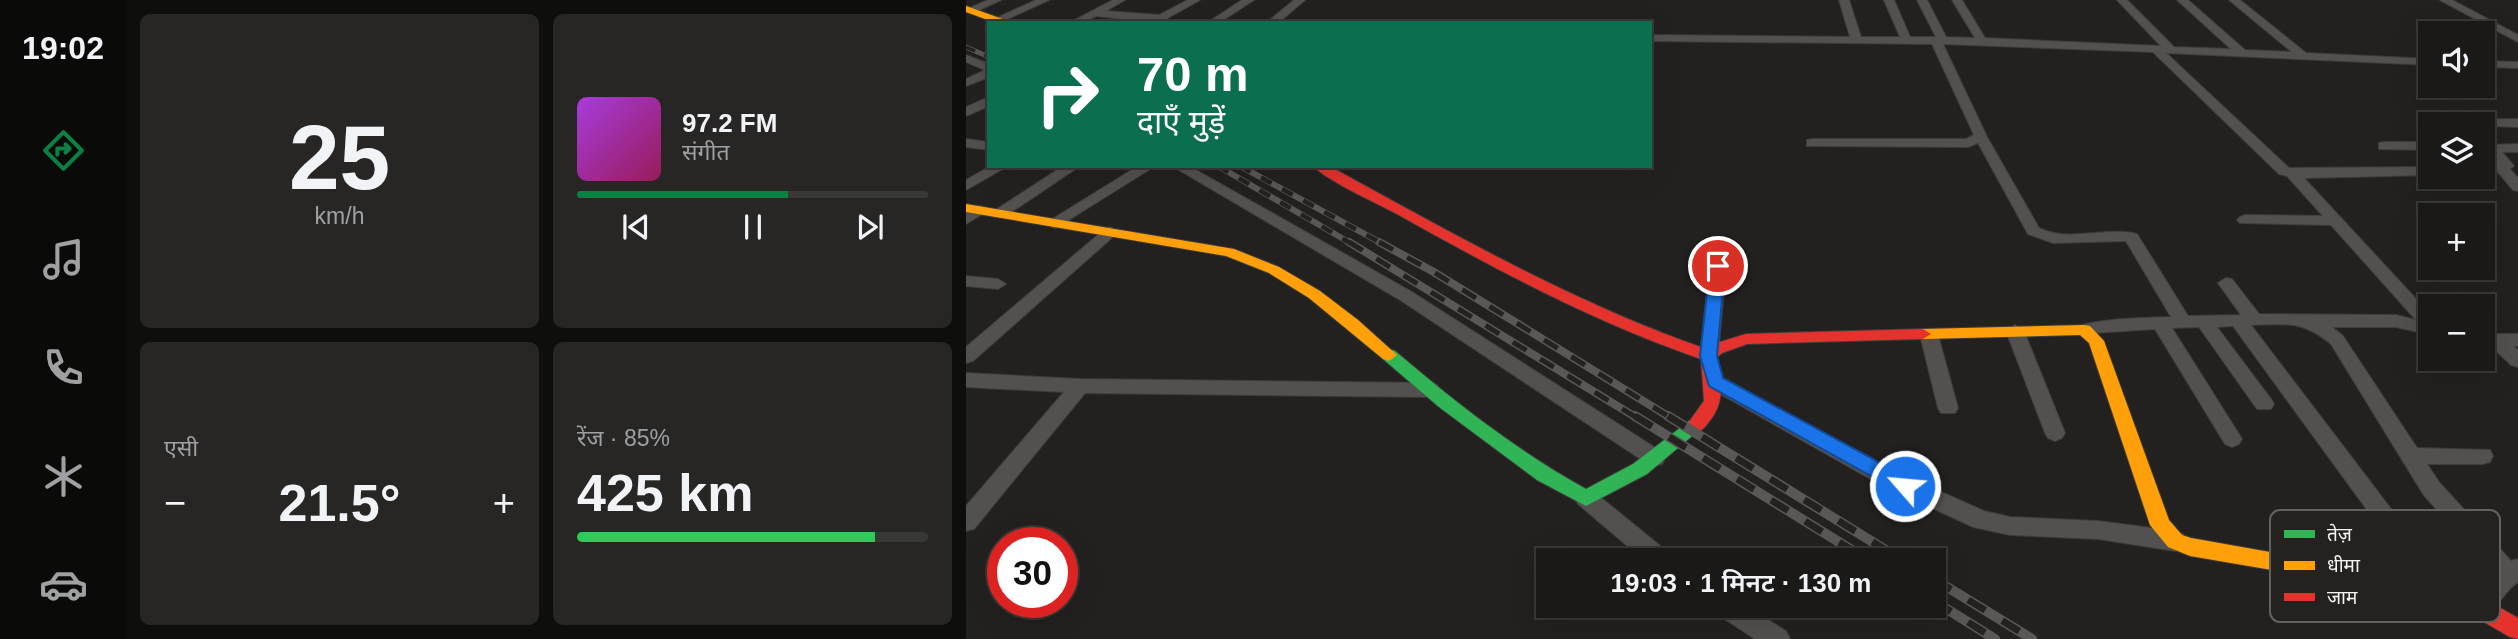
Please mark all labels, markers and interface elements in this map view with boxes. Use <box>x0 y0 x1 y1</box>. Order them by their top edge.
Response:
map controls <box>2418 21 2495 371</box>
button: sound <box>2418 21 2495 98</box>
text: 19:02 <box>22 30 104 66</box>
text: 70 m <box>1137 47 1249 101</box>
icon: right <box>1022 49 1113 140</box>
text: दाएँ मुड़ें <box>1137 104 1225 140</box>
text: 25 <box>289 107 390 208</box>
text: 97.2 FM <box>682 108 777 138</box>
button: layers <box>2418 112 2495 189</box>
icon: directions <box>39 126 88 175</box>
text: संगीत <box>682 139 730 165</box>
text: km/h <box>315 203 364 229</box>
button: + <box>2418 203 2495 280</box>
icon: previous <box>617 208 655 246</box>
icon: pause <box>734 208 772 246</box>
icon: next <box>851 208 889 246</box>
icon: music <box>39 235 88 284</box>
pin <box>1688 236 1748 296</box>
icon: arrive <box>1699 247 1737 285</box>
button: − <box>2418 294 2495 371</box>
icon: phone <box>39 343 88 392</box>
text: रेंज · 85% <box>577 425 670 451</box>
text: एसी <box>164 435 198 461</box>
position arrow <box>1868 449 1942 523</box>
icon: climate <box>39 452 88 501</box>
text: 425 km <box>577 464 753 522</box>
text: 21.5° <box>278 474 401 532</box>
text: − <box>164 482 186 524</box>
text: + <box>493 482 515 524</box>
legend <box>2270 510 2500 622</box>
text: तेज़ <box>2327 523 2353 545</box>
speed limit sign: 30 <box>987 527 1078 618</box>
text: धीमा <box>2327 555 2361 576</box>
icon: car <box>39 560 88 609</box>
text: 19:03 · 1 मिनट · 130 m <box>1611 568 1871 598</box>
text: जाम <box>2327 587 2358 608</box>

